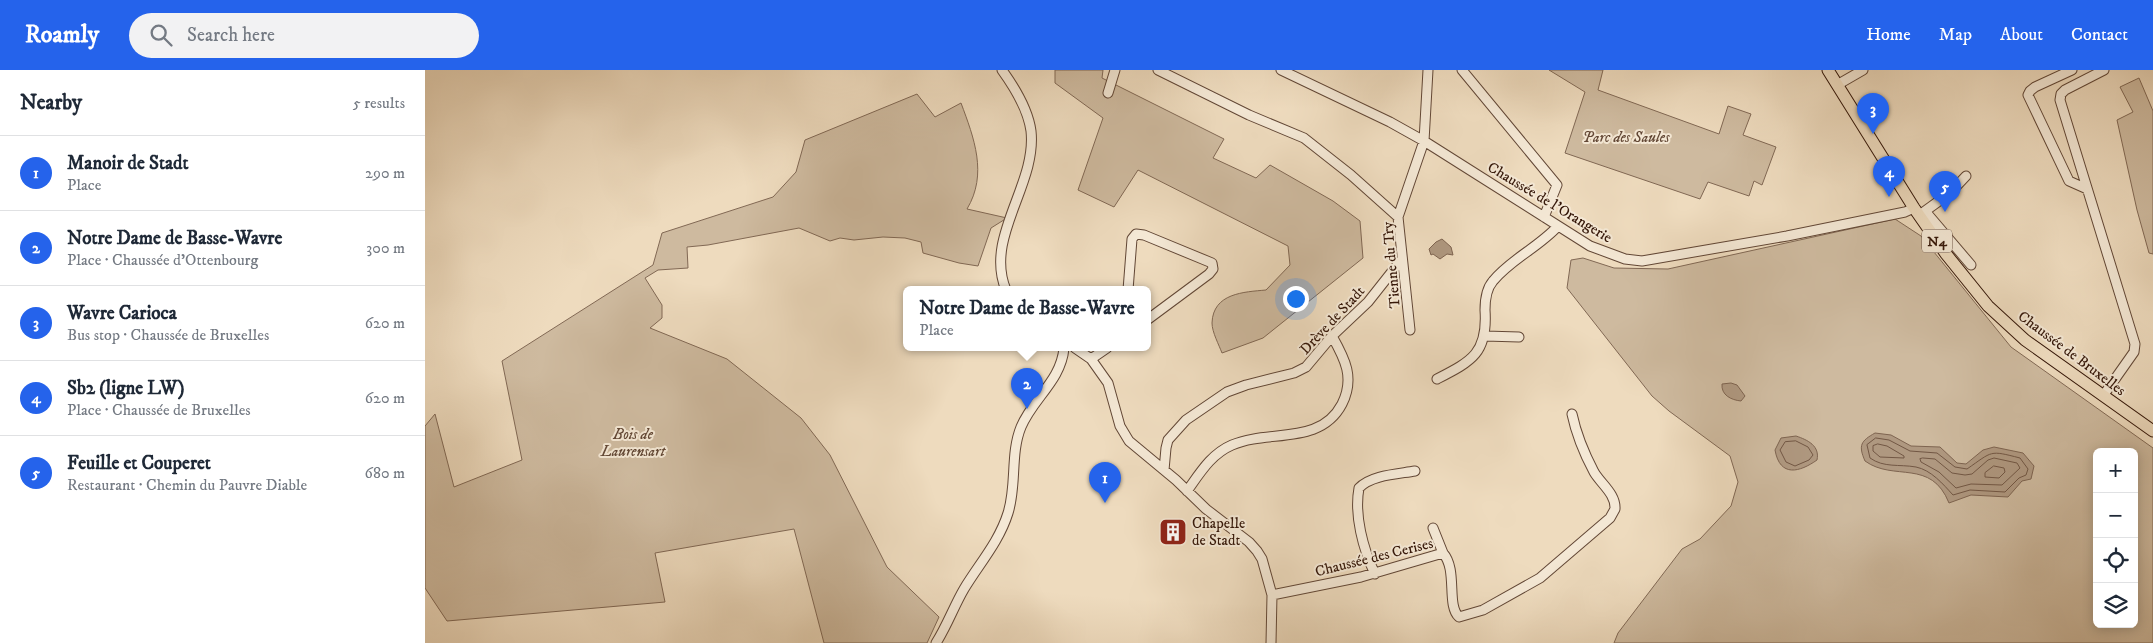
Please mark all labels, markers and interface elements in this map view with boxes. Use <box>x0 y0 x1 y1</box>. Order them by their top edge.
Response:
search box <box>129 13 479 58</box>
text: Roamly <box>25 20 99 50</box>
icon: search <box>147 21 175 49</box>
text: Search here <box>187 24 275 47</box>
text: Home <box>1866 24 1911 46</box>
text: Map <box>1939 24 1972 46</box>
text: About <box>2000 24 2043 46</box>
text: Contact <box>2071 24 2128 46</box>
text: Nearby <box>20 90 82 116</box>
text: 5 results <box>353 93 405 113</box>
pin: 3 <box>1857 93 1889 134</box>
park label: Parc des Saules <box>1583 128 1670 147</box>
text: Manoir de Stadt <box>67 152 189 175</box>
pin: 4 <box>1873 156 1905 197</box>
street label: Chaussée de l'Orangerie <box>1484 158 1615 247</box>
text: 1 <box>33 163 39 183</box>
text: 290 m <box>365 163 405 183</box>
pin: 5 <box>1929 171 1961 212</box>
text: Place <box>67 175 101 195</box>
street label: Tienne du Try <box>1378 220 1405 309</box>
text: Notre Dame de Basse-Wavre <box>67 227 282 250</box>
road number: N4 <box>1922 230 1952 252</box>
text: 2 <box>32 238 40 258</box>
text: 300 m <box>366 238 405 258</box>
text: Place · Chaussée d'Ottenbourg <box>67 250 258 270</box>
street label: Drève de Stadt <box>1296 282 1369 359</box>
popup <box>903 286 1151 351</box>
your location <box>1283 286 1309 312</box>
text: Notre Dame de Basse-Wavre <box>919 297 1135 320</box>
text: Wavre Carioca <box>67 302 177 325</box>
street label: Chaussée de Bruxelles <box>2014 307 2129 400</box>
text: 3 <box>33 313 39 333</box>
text: 620 m <box>365 313 405 333</box>
text: Place <box>919 320 954 340</box>
text: Bus stop · Chaussée de Bruxelles <box>67 325 269 345</box>
pin: 2 <box>1011 368 1043 409</box>
text: Sb2 (ligne LW) <box>67 377 185 400</box>
text: 4 <box>31 388 41 408</box>
text: 620 m <box>365 388 405 408</box>
text: Place · Chaussée de Bruxelles <box>67 400 251 420</box>
park label: Bois de Laurensart <box>600 425 666 461</box>
map controls <box>2093 448 2138 628</box>
button: + <box>2093 448 2138 493</box>
text: Feuille et Couperet <box>67 452 211 475</box>
pin: 1 <box>1089 462 1121 503</box>
text: 5 <box>32 463 40 483</box>
text: 680 m <box>365 463 405 483</box>
text: Restaurant · Chemin du Pauvre Diable <box>67 475 307 495</box>
button: − <box>2093 493 2138 538</box>
place label: Chapelle de Stadt <box>1192 514 1245 550</box>
building icon: Chapelle de Stadt <box>1158 517 1188 547</box>
street label: Chaussée des Cerises <box>1313 534 1435 581</box>
button: locate <box>2093 538 2138 583</box>
button: layers <box>2093 583 2138 628</box>

